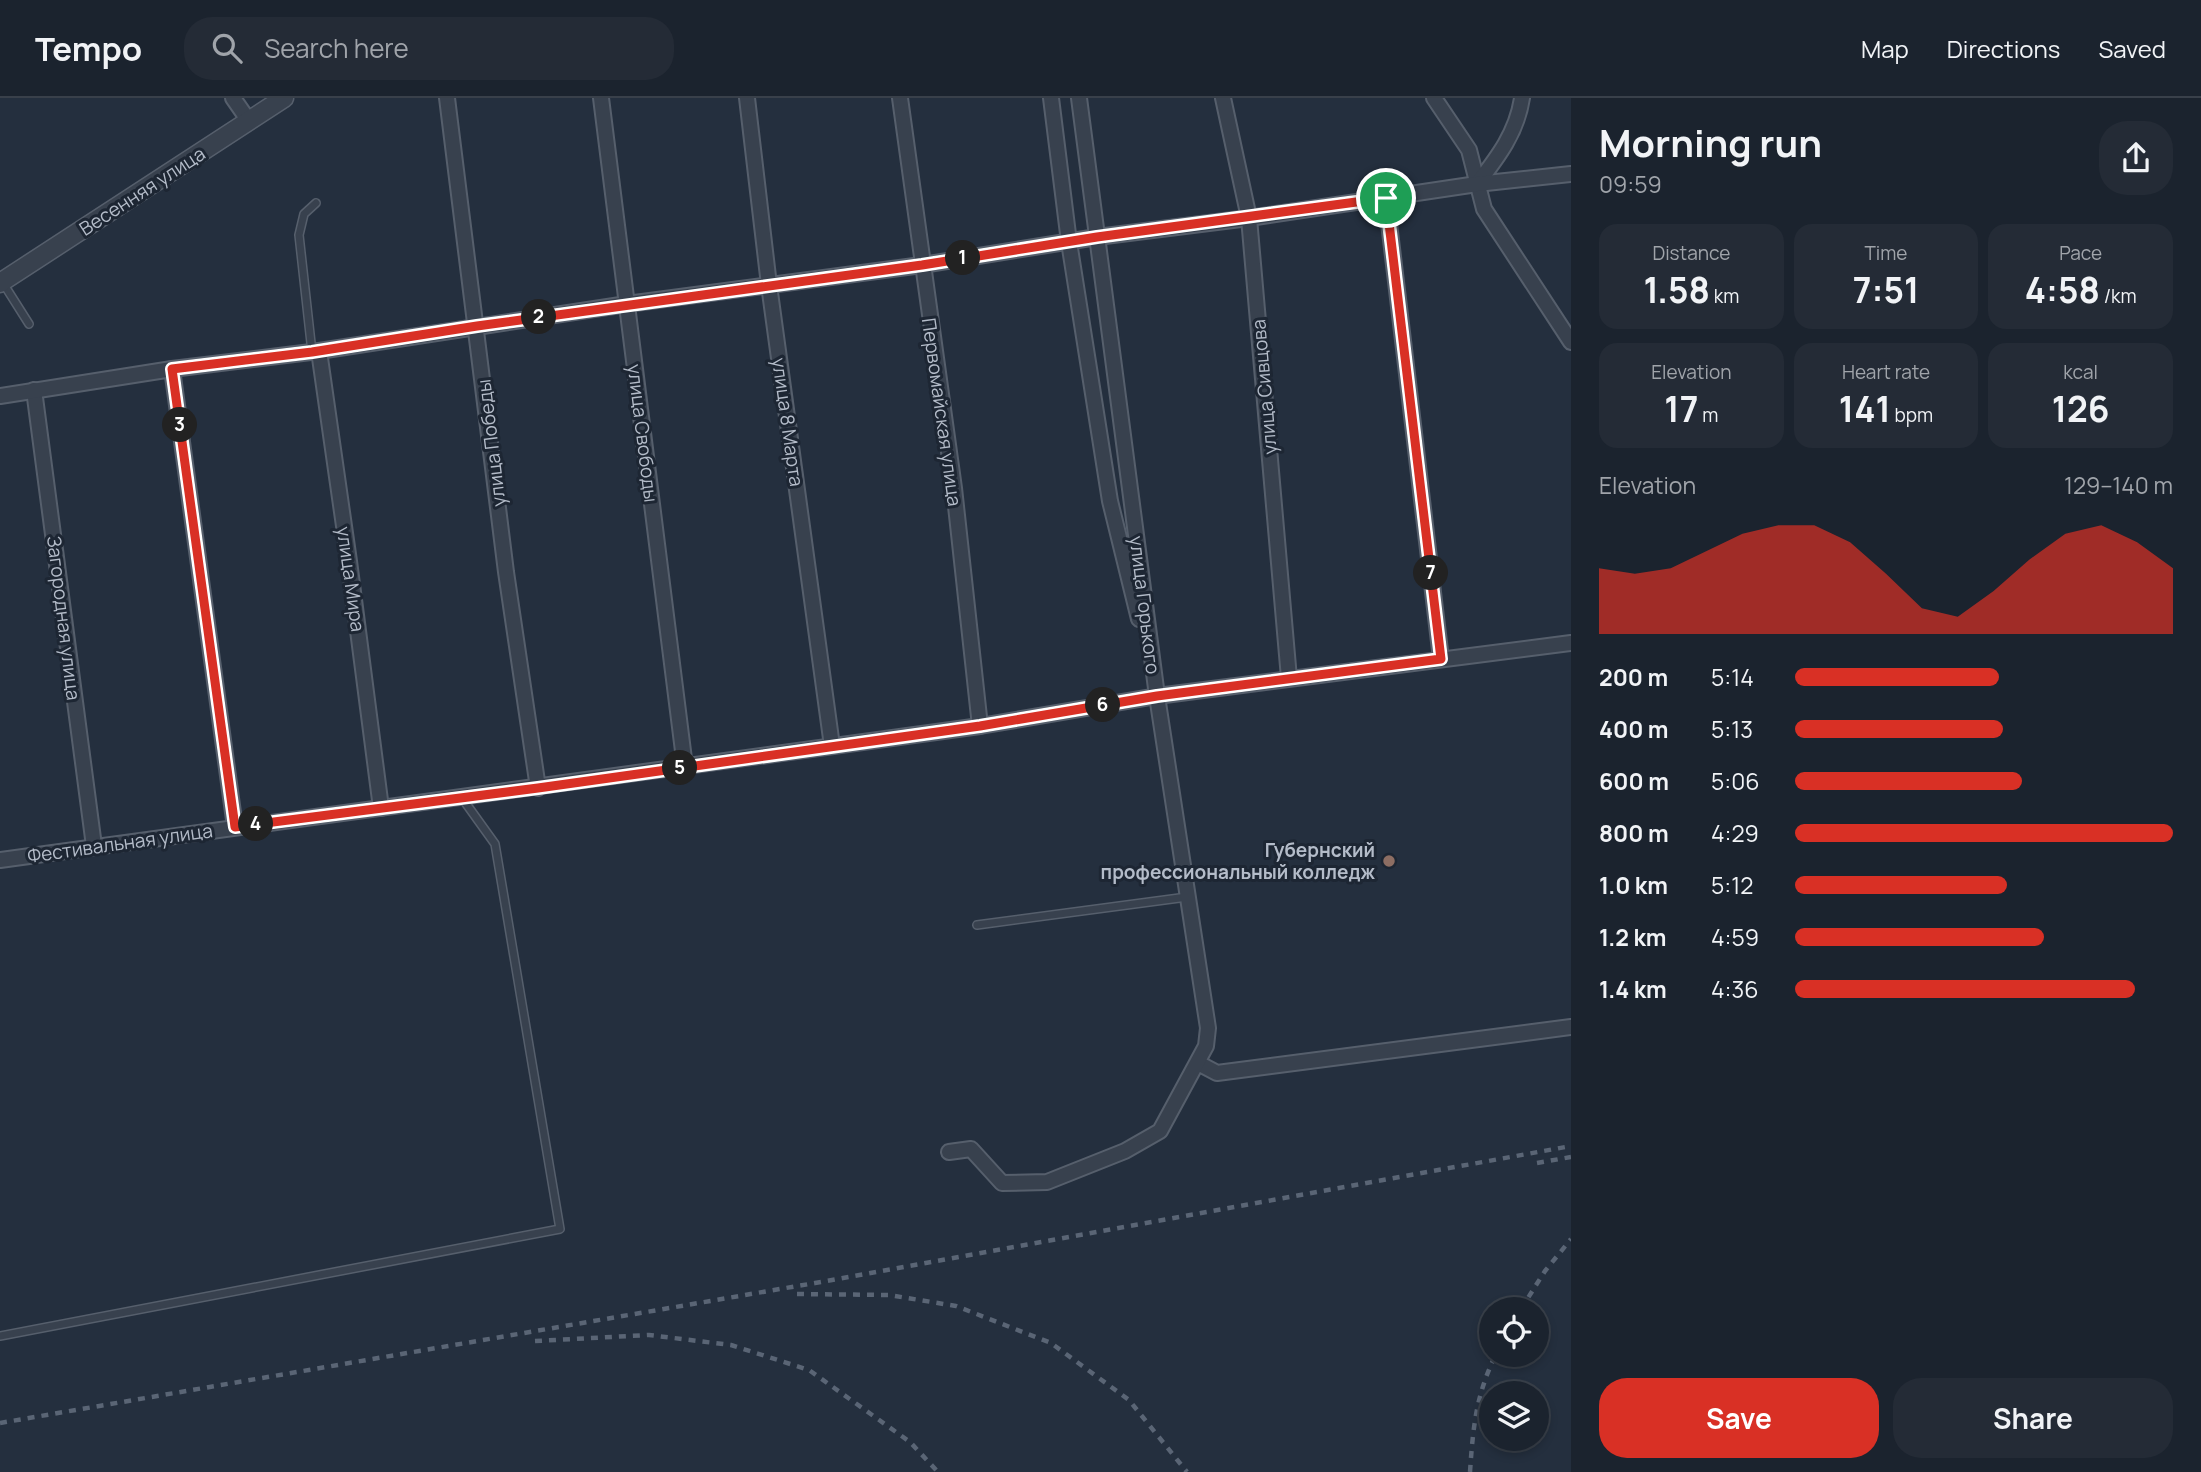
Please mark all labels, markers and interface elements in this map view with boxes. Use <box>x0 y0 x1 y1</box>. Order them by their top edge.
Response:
search box <box>184 17 674 80</box>
text: Tempo <box>35 26 142 71</box>
icon: search <box>208 29 246 67</box>
text: Search here <box>264 30 409 66</box>
text: Map <box>1861 32 1909 65</box>
text: Directions <box>1947 32 2060 65</box>
text: Saved <box>2098 32 2166 65</box>
text: Morning run <box>1599 116 1822 168</box>
button: share <box>2099 121 2173 195</box>
street label: Весенняя улица <box>74 141 210 241</box>
pin <box>1356 168 1416 228</box>
text: 09:59 <box>1599 168 1662 200</box>
icon: arrive <box>1367 179 1405 217</box>
pin: 1 <box>946 240 981 276</box>
text: Distance <box>1652 240 1730 266</box>
text: Time <box>1865 240 1907 266</box>
text: Pace <box>2059 240 2102 266</box>
text: 1 <box>958 244 967 270</box>
text: 1.58 <box>1643 266 1710 314</box>
text: 7:51 <box>1853 266 1919 314</box>
text: 4:58 <box>2025 266 2100 314</box>
text: km <box>1710 283 1739 309</box>
text: /km <box>2100 283 2137 309</box>
pin: 2 <box>522 300 556 334</box>
text: 2 <box>533 303 544 329</box>
street label: Первомайская улица <box>916 316 968 508</box>
street label: улица Сивцова <box>1245 318 1283 456</box>
street label: улица 8 Марта <box>766 356 810 488</box>
text: Elevation <box>1651 359 1731 385</box>
text: Heart rate <box>1842 359 1930 385</box>
text: kcal <box>2063 359 2098 385</box>
street label: улица Свободы <box>622 362 664 504</box>
street label: улица Победы <box>470 378 512 508</box>
text: 17 <box>1664 385 1698 433</box>
text: 141 <box>1839 385 1891 433</box>
text: 126 <box>2052 385 2110 433</box>
text: m <box>1698 402 1718 428</box>
text: bpm <box>1891 402 1933 428</box>
pin: 3 <box>162 408 198 442</box>
text: 3 <box>174 411 185 437</box>
text: Elevation <box>1599 469 1696 501</box>
text: 129–140 m <box>2064 469 2173 501</box>
street label: улица Мира <box>331 525 371 633</box>
street label: Загородная улица <box>41 534 87 702</box>
street label: улица Горького <box>1124 534 1166 676</box>
pin: 7 <box>1414 556 1448 590</box>
text: 7 <box>1425 559 1436 585</box>
text: 200 m <box>1599 661 1668 693</box>
text: 5:14 <box>1711 661 1754 693</box>
pin: 6 <box>1086 688 1120 722</box>
text: 6 <box>1097 691 1108 717</box>
text: 400 m <box>1599 713 1669 745</box>
text: 5:13 <box>1711 713 1753 745</box>
pin: 5 <box>662 750 698 786</box>
text: 5 <box>674 754 685 780</box>
text: 600 m <box>1599 765 1669 797</box>
text: 5:06 <box>1711 765 1759 797</box>
pin: 4 <box>238 806 274 842</box>
text: 4 <box>250 810 261 836</box>
street label: Фестивальная улица <box>26 817 214 869</box>
text: 800 m <box>1599 817 1669 849</box>
text: 4:29 <box>1711 817 1759 849</box>
place label: Губернский профессиональный колледж <box>1101 837 1375 885</box>
marker: Губернский профессиональный колледж <box>1381 853 1397 869</box>
text: 1.0 km <box>1599 869 1668 901</box>
text: 5:12 <box>1711 869 1753 901</box>
text: 1.2 km <box>1599 921 1666 953</box>
text: 4:59 <box>1711 921 1759 953</box>
text: 1.4 km <box>1599 973 1667 1005</box>
text: 4:36 <box>1711 973 1758 1005</box>
map controls <box>1479 1297 1549 1451</box>
button: locate <box>1479 1297 1549 1367</box>
button: Save <box>1599 1378 1879 1458</box>
button: Share <box>1893 1378 2173 1458</box>
button: layers <box>1479 1381 1549 1451</box>

